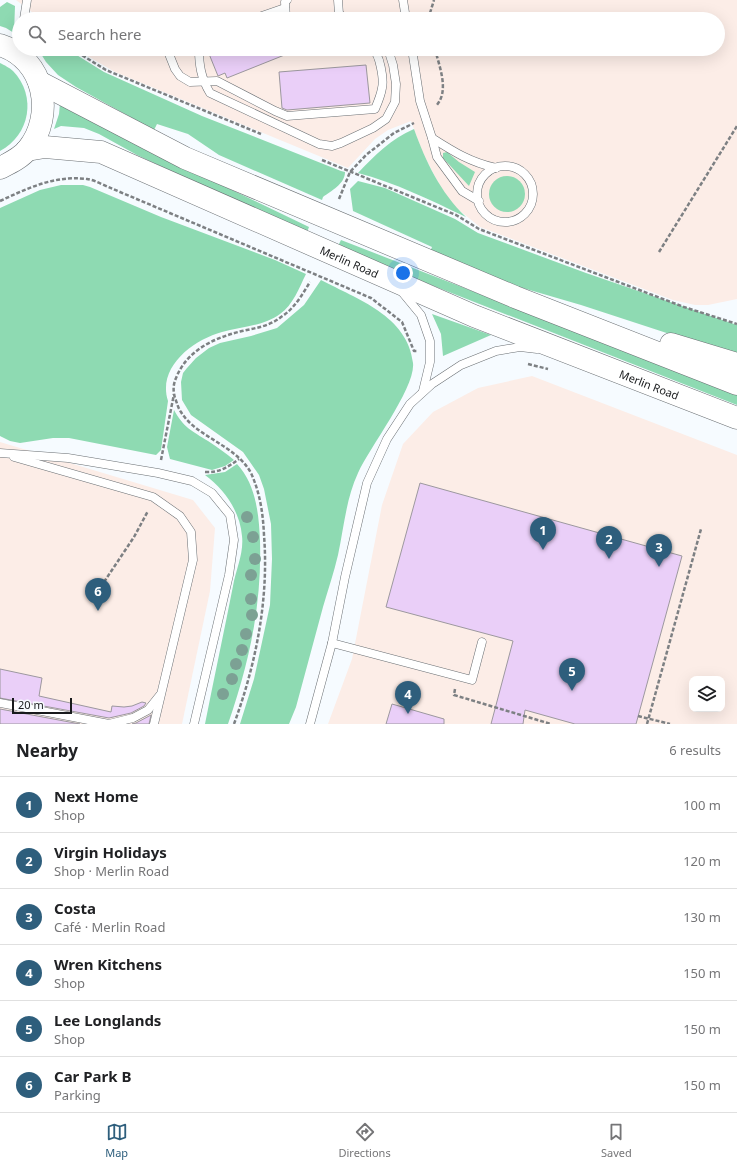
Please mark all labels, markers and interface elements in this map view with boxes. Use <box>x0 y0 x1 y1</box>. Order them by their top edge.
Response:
search box <box>12 12 725 56</box>
icon: search <box>26 23 48 45</box>
text: Search here <box>58 24 141 44</box>
street label: Merlin Road <box>318 242 381 281</box>
your location <box>393 263 413 283</box>
street label: Merlin Road <box>617 366 681 402</box>
pin: 1 <box>530 517 556 550</box>
pin: 2 <box>596 526 622 559</box>
pin: 3 <box>646 534 672 567</box>
pin: 6 <box>85 578 111 611</box>
pin: 5 <box>559 658 585 691</box>
map controls <box>689 676 725 712</box>
button: layers <box>689 676 725 712</box>
pin: 4 <box>395 681 421 714</box>
scale bar <box>12 696 72 715</box>
text: 20 m <box>18 697 44 712</box>
text: Nearby <box>16 739 78 762</box>
text: 6 results <box>669 741 721 759</box>
text: Next Home <box>54 786 138 806</box>
text: 1 <box>25 796 33 814</box>
text: 100 m <box>683 796 721 814</box>
text: Shop <box>54 806 85 824</box>
text: Virgin Holidays <box>54 842 167 862</box>
text: 2 <box>25 852 33 870</box>
text: 120 m <box>683 852 721 870</box>
text: Shop · Merlin Road <box>54 862 169 880</box>
text: Costa <box>54 898 96 918</box>
text: 3 <box>25 908 33 926</box>
text: 130 m <box>683 908 721 926</box>
text: Café · Merlin Road <box>54 918 165 936</box>
text: Wren Kitchens <box>54 954 162 974</box>
text: 4 <box>25 964 33 982</box>
text: 150 m <box>683 964 721 982</box>
text: Shop <box>54 974 85 992</box>
text: Lee Longlands <box>54 1010 161 1030</box>
text: 5 <box>25 1020 33 1038</box>
text: 150 m <box>683 1020 721 1038</box>
text: Shop <box>54 1030 85 1048</box>
text: Car Park B <box>54 1066 131 1086</box>
text: 6 <box>25 1076 33 1094</box>
text: 150 m <box>683 1076 721 1094</box>
text: Parking <box>54 1086 101 1104</box>
tab: Map <box>105 1121 128 1160</box>
tab: Directions <box>338 1121 391 1160</box>
tab: Saved <box>601 1121 632 1160</box>

